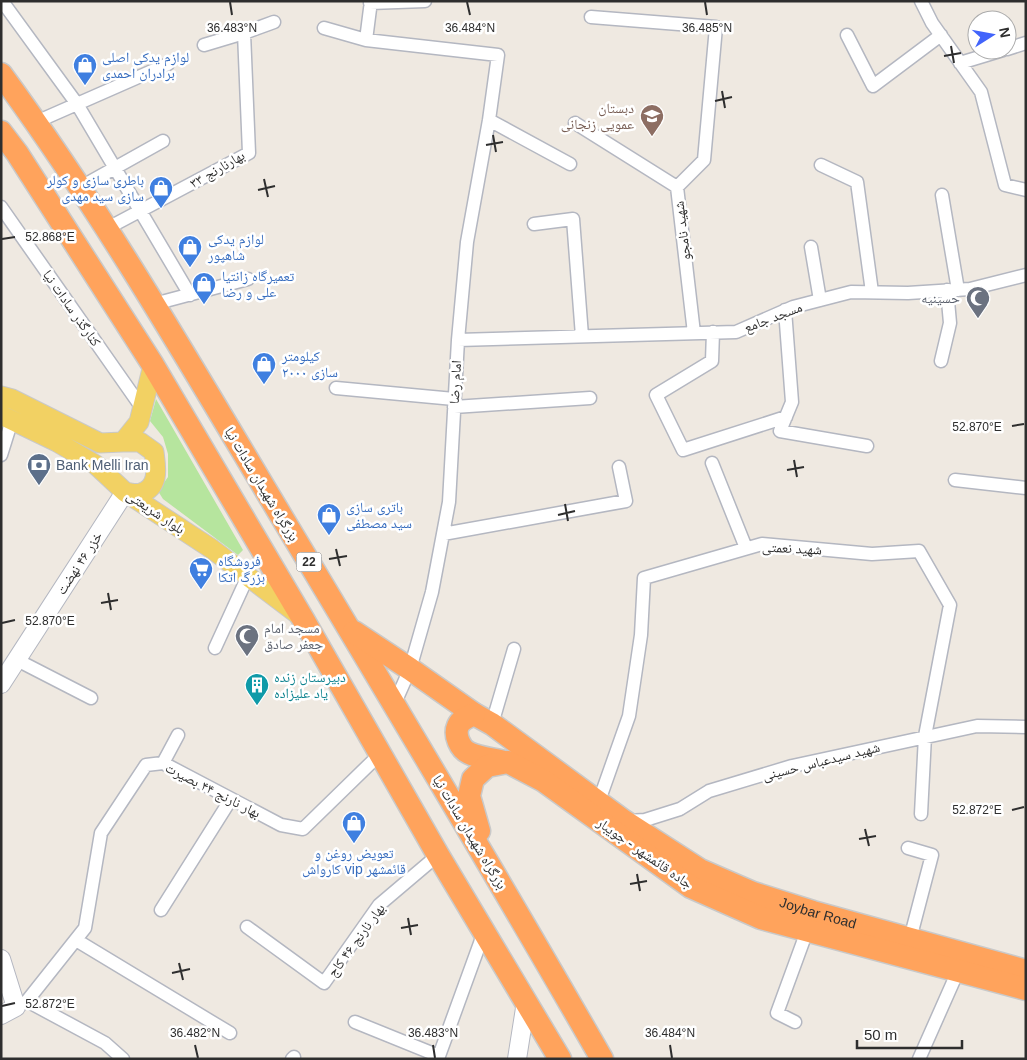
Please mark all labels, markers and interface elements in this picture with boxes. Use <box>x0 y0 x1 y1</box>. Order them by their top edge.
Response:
north arrow <box>967 10 1017 60</box>
text: 36.483°N <box>207 21 257 35</box>
text: 36.484°N <box>445 21 495 35</box>
text: 36.485°N <box>682 21 732 35</box>
text: N <box>996 26 1014 39</box>
place label: لوازم یدکی اصلی برادران احمدی <box>102 49 189 82</box>
shop icon: لوازم یدکی اصلی برادران احمدی <box>72 52 98 86</box>
place label: دبستان عمویی زنجانی <box>561 100 634 133</box>
school or university icon: دبستان عمویی زنجانی <box>639 103 665 137</box>
street label: بهارنارنج ۳۳ <box>187 147 248 193</box>
place label: باطری سازی و کولر سازی سید مهدی <box>46 172 144 205</box>
shop icon: باطری سازی و کولر سازی سید مهدی <box>148 175 174 209</box>
street label: شهید نامجو <box>670 200 695 262</box>
text: 52.868°E <box>25 230 75 244</box>
place label: لوازم یدکی شاهپور <box>207 231 264 264</box>
shop icon: لوازم یدکی شاهپور <box>177 234 203 268</box>
street label: کنارگذر سادات نیا <box>39 267 104 350</box>
place label: تعمیرگاه زانتیا علی و رضا <box>222 268 294 301</box>
shop icon: تعمیرگاه زانتیا علی و رضا <box>191 271 217 305</box>
mosque icon: حسینیه <box>965 285 991 319</box>
place label: حسینیه <box>921 290 960 306</box>
street label: مسجد جامع <box>742 299 805 337</box>
place label: کیلومتر سازی ۲۰۰۰ <box>281 348 338 381</box>
shop icon: کیلومتر سازی ۲۰۰۰ <box>251 351 277 385</box>
street label: امام رضا <box>446 360 466 404</box>
text: 52.870°E <box>952 420 1002 434</box>
street label: بزرگراه شهیدان سادات نیا <box>221 424 302 544</box>
bank icon: Bank Melli Iran <box>26 452 52 486</box>
place label: Bank Melli Iran <box>56 457 149 473</box>
street label: بلوار شریعتی <box>123 487 188 538</box>
place label: باتری سازی سید مصطفی <box>346 499 412 532</box>
shop icon: باتری سازی سید مصطفی <box>316 502 342 536</box>
street label: خزر ۴۶ نهضت <box>53 528 106 598</box>
street label: شهید نعمتی <box>761 538 822 559</box>
road number: 22 <box>296 552 322 572</box>
place label: فروشگاه بزرگ اتکا <box>218 553 265 586</box>
supermarket icon: فروشگاه بزرگ اتکا <box>188 556 214 590</box>
text: 52.870°E <box>25 614 75 628</box>
place label: مسجد امام جعفر صادق <box>264 620 323 653</box>
mosque icon: مسجد امام جعفر صادق <box>234 623 260 657</box>
place label: دبیرستان زنده یاد علیزاده <box>274 669 346 702</box>
building icon: دبیرستان زنده یاد علیزاده <box>244 672 270 706</box>
street label: شهید سیدعباس حسینی <box>761 739 882 784</box>
street label: بهار نارنج ۴۴ بصیرت <box>162 759 263 823</box>
street label: بزرگراه شهیدان سادات نیا <box>429 772 510 892</box>
text: 52.872°E <box>952 803 1002 817</box>
shop icon: تعویض روغن و کارواش vip قائمشهر <box>341 810 367 844</box>
street label: جاده قائمشهر - جویبار <box>593 813 696 893</box>
place label: تعویض روغن و کارواش vip قائمشهر <box>302 845 406 878</box>
street label: Joybar Road <box>778 894 858 932</box>
street label: بهار نارنج ۴۶ کاج <box>324 900 390 981</box>
text: 52.872°E <box>25 997 75 1011</box>
scale bar <box>857 1018 962 1050</box>
text: 36.482°N <box>170 1026 220 1040</box>
text: 36.483°N <box>408 1026 458 1040</box>
text: 36.484°N <box>645 1026 695 1040</box>
text: 50 m <box>864 1026 897 1043</box>

